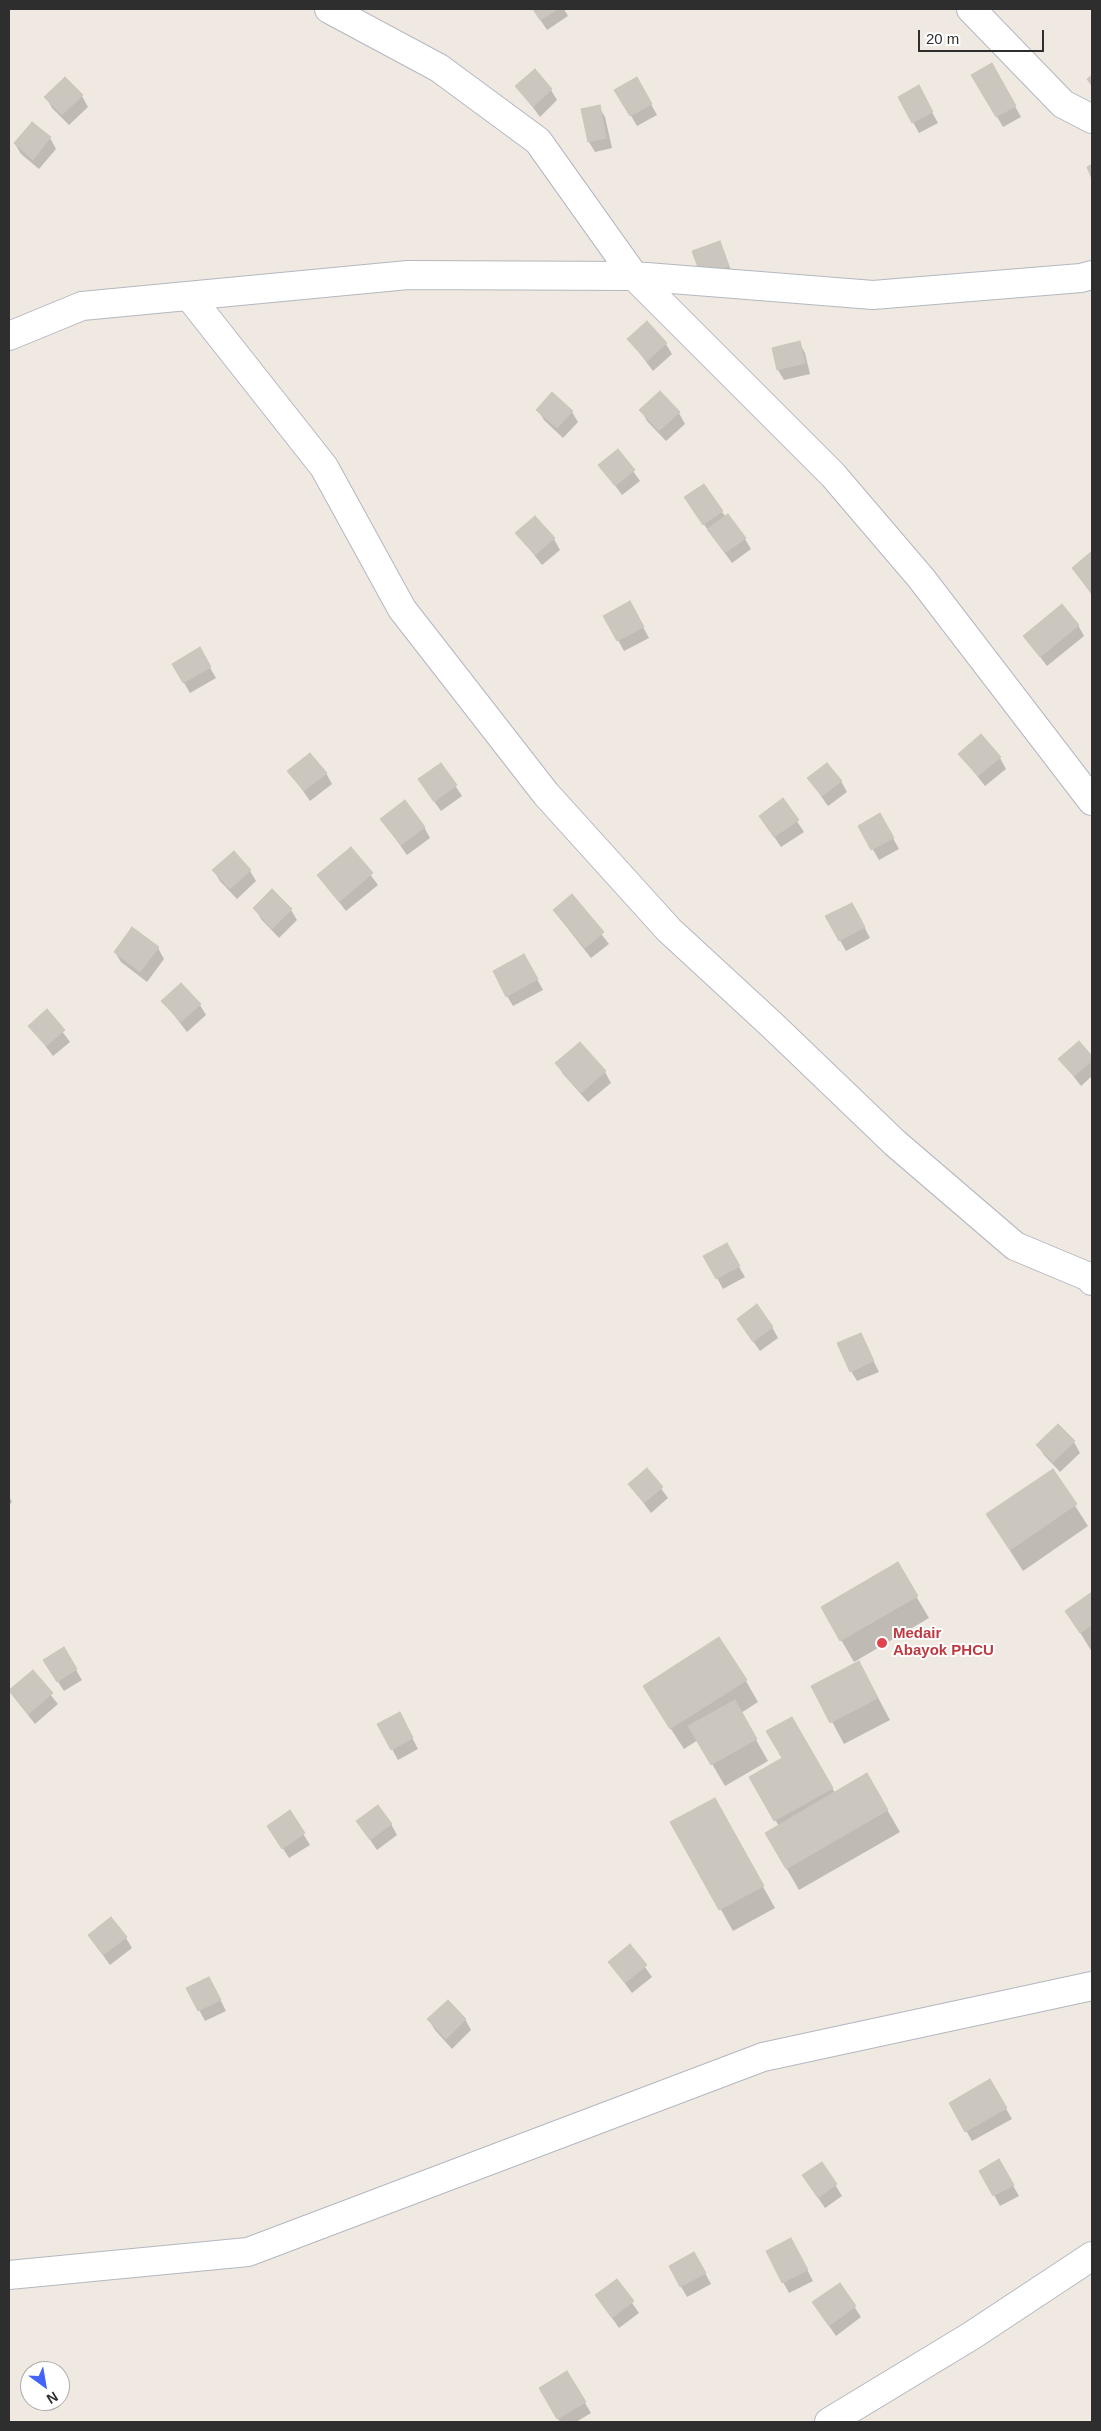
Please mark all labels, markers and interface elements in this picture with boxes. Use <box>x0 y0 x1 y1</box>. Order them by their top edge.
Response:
scale bar <box>921 20 1047 52</box>
text: 20 m <box>926 30 959 47</box>
place label: Medair Abayok PHCU <box>893 1625 994 1660</box>
marker: Medair Abayok PHCU <box>875 1636 889 1650</box>
north arrow <box>20 2361 70 2411</box>
text: N <box>44 2388 61 2407</box>

